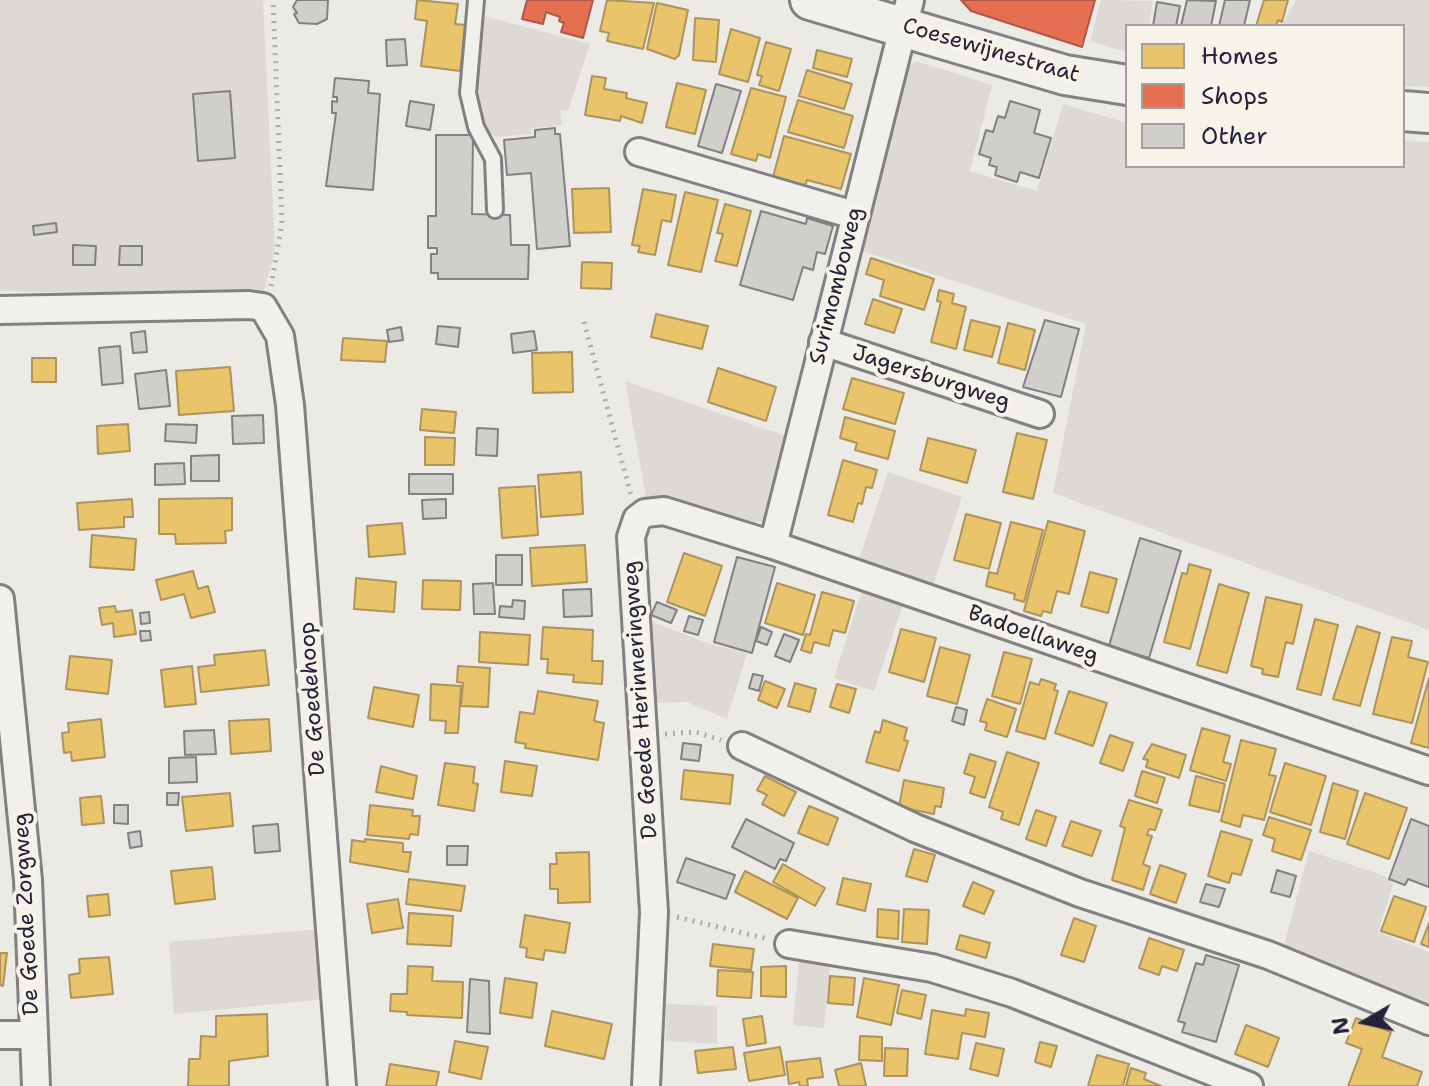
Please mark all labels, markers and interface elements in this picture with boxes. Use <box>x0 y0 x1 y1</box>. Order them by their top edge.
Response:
street label: Coesewijnestraat <box>899 13 1083 89</box>
legend <box>1125 24 1405 168</box>
text: Homes <box>1201 40 1279 72</box>
text: Shops <box>1201 80 1269 112</box>
text: Other <box>1201 120 1268 152</box>
street label: Surimomboweg <box>805 204 869 368</box>
street label: Jagersburgweg <box>849 340 1013 416</box>
street label: De Goede Herinneringweg <box>618 560 664 840</box>
street label: Badoellaweg <box>964 600 1102 670</box>
street label: De Goedehoop <box>294 621 332 777</box>
street label: De Goede Zorgweg <box>9 812 45 1016</box>
north arrow <box>1325 982 1405 1062</box>
text: N <box>1325 1015 1356 1037</box>

